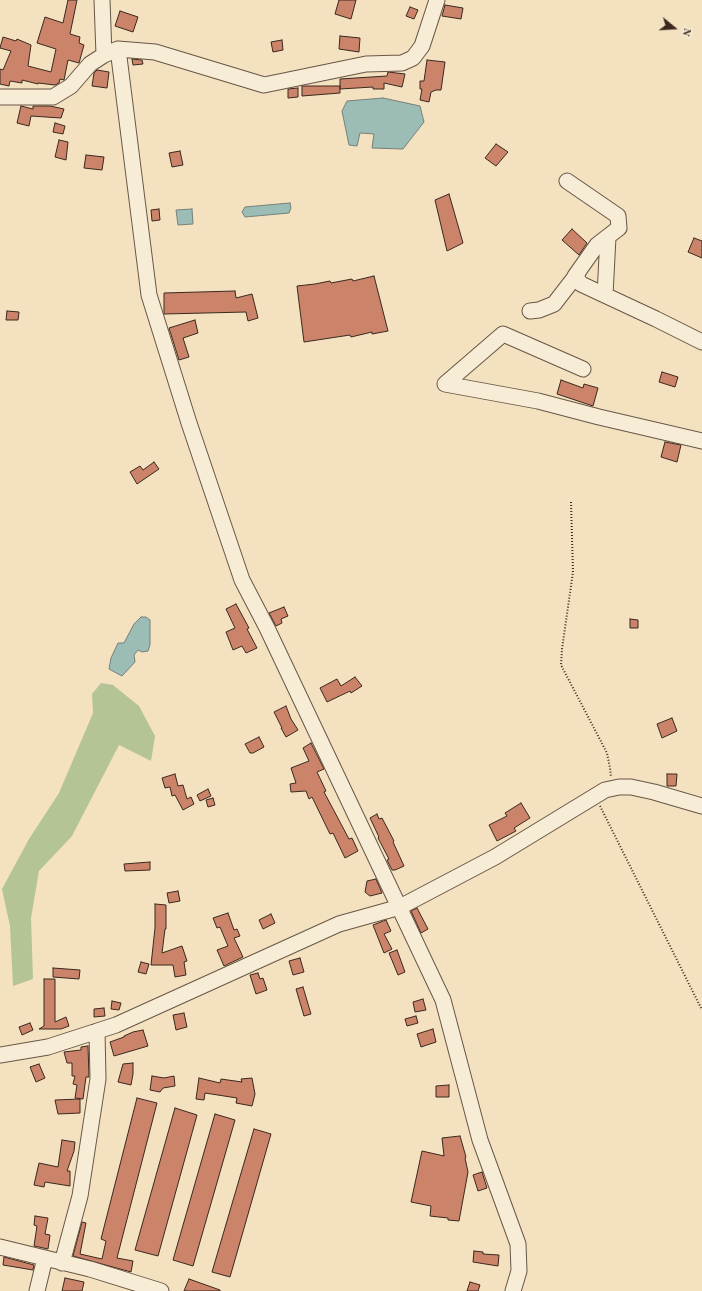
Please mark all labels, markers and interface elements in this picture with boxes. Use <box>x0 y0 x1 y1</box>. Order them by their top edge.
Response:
north arrow <box>654 8 694 48</box>
text: N <box>679 26 692 38</box>

